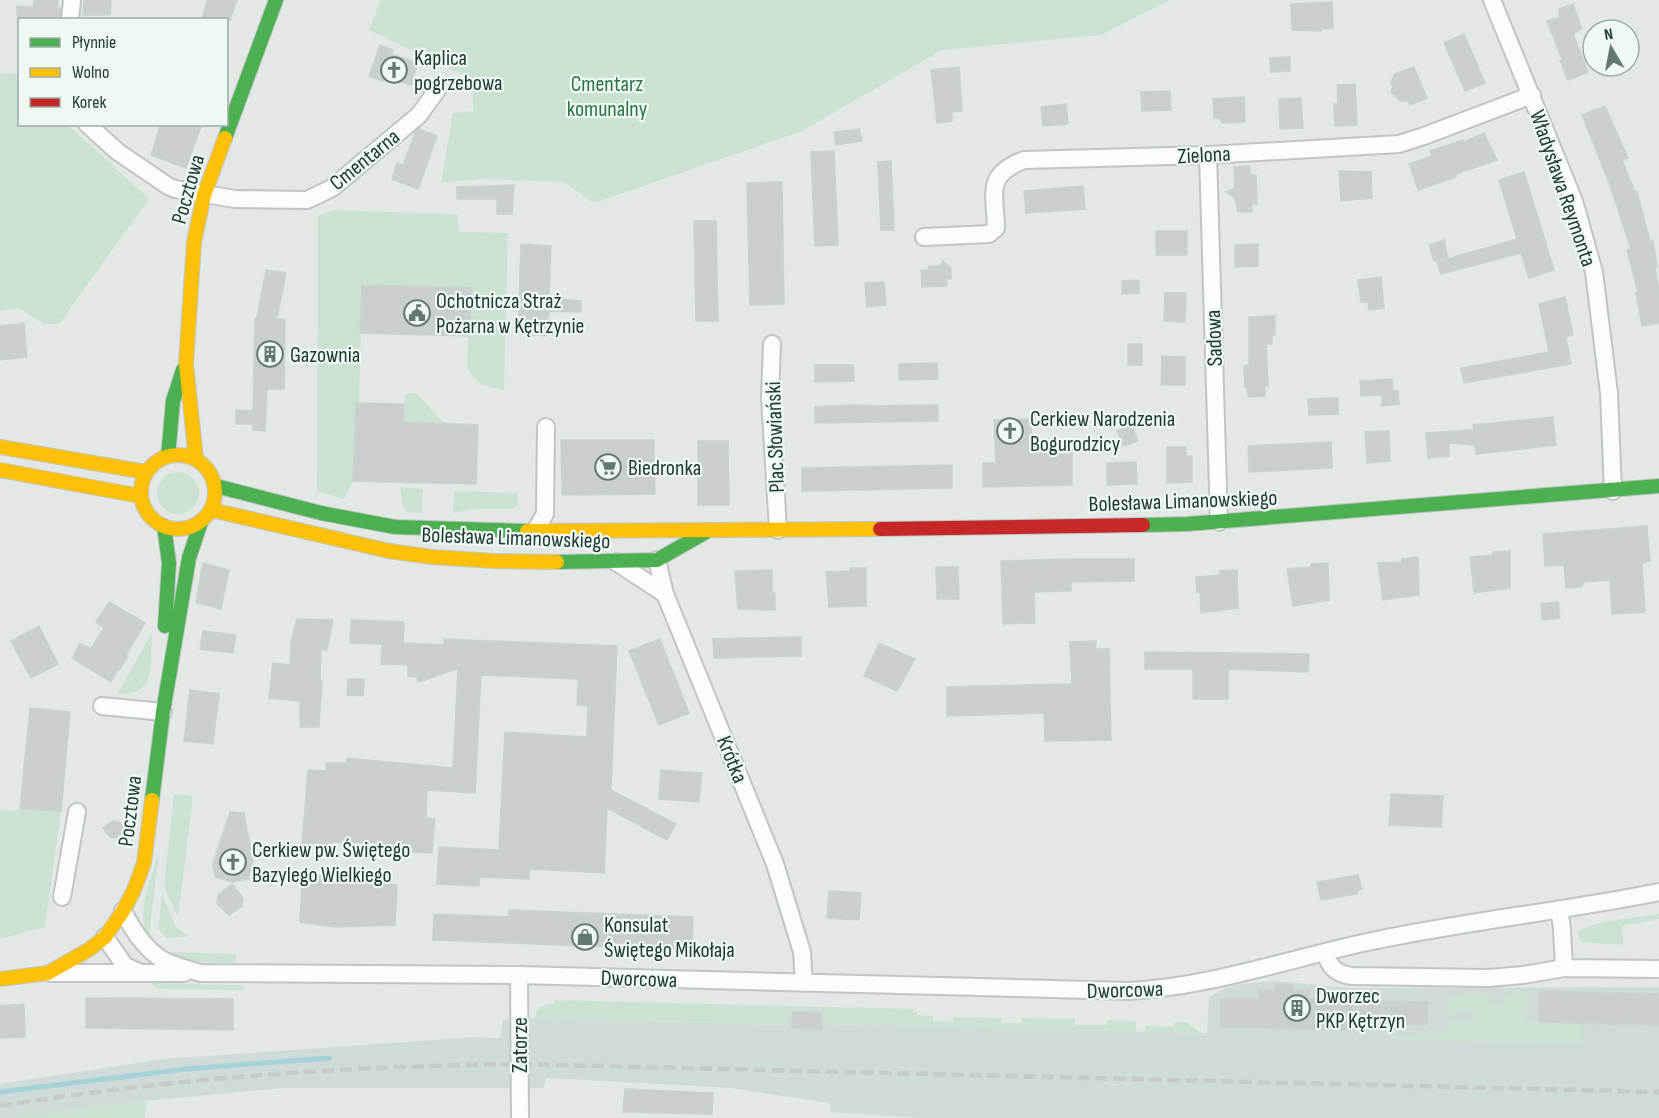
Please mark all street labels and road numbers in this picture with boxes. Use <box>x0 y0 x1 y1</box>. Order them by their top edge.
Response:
street label: Władysława Reymonta <box>1523 107 1602 270</box>
street label: Cmentarna <box>324 124 405 197</box>
street label: Zielona <box>1177 141 1231 170</box>
street label: Pocztowa <box>166 152 211 227</box>
street label: Sadowa <box>1200 309 1229 367</box>
street label: Plac Słowiański <box>760 381 791 493</box>
street label: Bolesława Limanowskiego <box>1088 485 1278 518</box>
street label: Bolesława Limanowskiego <box>421 522 611 555</box>
street label: Krótka <box>710 732 753 787</box>
street label: Pocztowa <box>113 774 148 848</box>
street label: Dworcowa <box>600 965 678 994</box>
street label: Dworcowa <box>1086 976 1164 1005</box>
street label: Zatorze <box>507 1017 534 1073</box>

